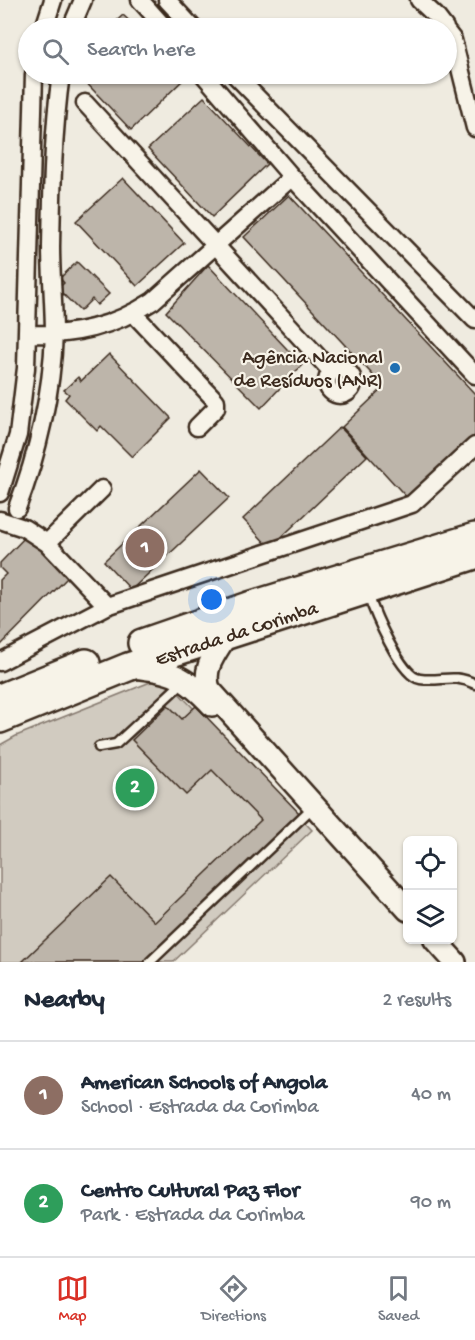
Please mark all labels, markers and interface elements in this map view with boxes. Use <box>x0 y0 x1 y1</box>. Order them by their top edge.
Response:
search box <box>18 18 457 84</box>
icon: search <box>39 35 72 68</box>
text: Search here <box>87 38 195 64</box>
place label: Agência Nacional de Resíduos (ANR) <box>233 348 383 394</box>
marker: Agência Nacional de Resíduos (ANR) <box>388 361 402 375</box>
pin: 1 <box>126 526 164 570</box>
your location <box>197 585 226 614</box>
street label: Estrada da Corimba <box>153 598 322 673</box>
pin: 2 <box>116 766 154 810</box>
map controls <box>403 836 457 944</box>
button: locate <box>403 836 457 890</box>
button: layers <box>403 890 457 944</box>
text: Nearby <box>24 986 105 1017</box>
text: 2 results <box>382 990 451 1013</box>
text: American Schools of Angola <box>81 1071 327 1097</box>
text: 1 <box>39 1084 48 1107</box>
text: 40 m <box>411 1084 451 1107</box>
text: School · Estrada da Corimba <box>81 1097 319 1120</box>
text: Centro Cultural Paz Flor <box>81 1179 299 1205</box>
text: 2 <box>39 1192 48 1215</box>
text: 90 m <box>411 1192 451 1215</box>
text: Park · Estrada da Corimba <box>81 1205 305 1228</box>
tab: Map <box>56 1272 89 1327</box>
tab: Directions <box>201 1272 266 1327</box>
tab: Saved <box>378 1272 419 1327</box>

